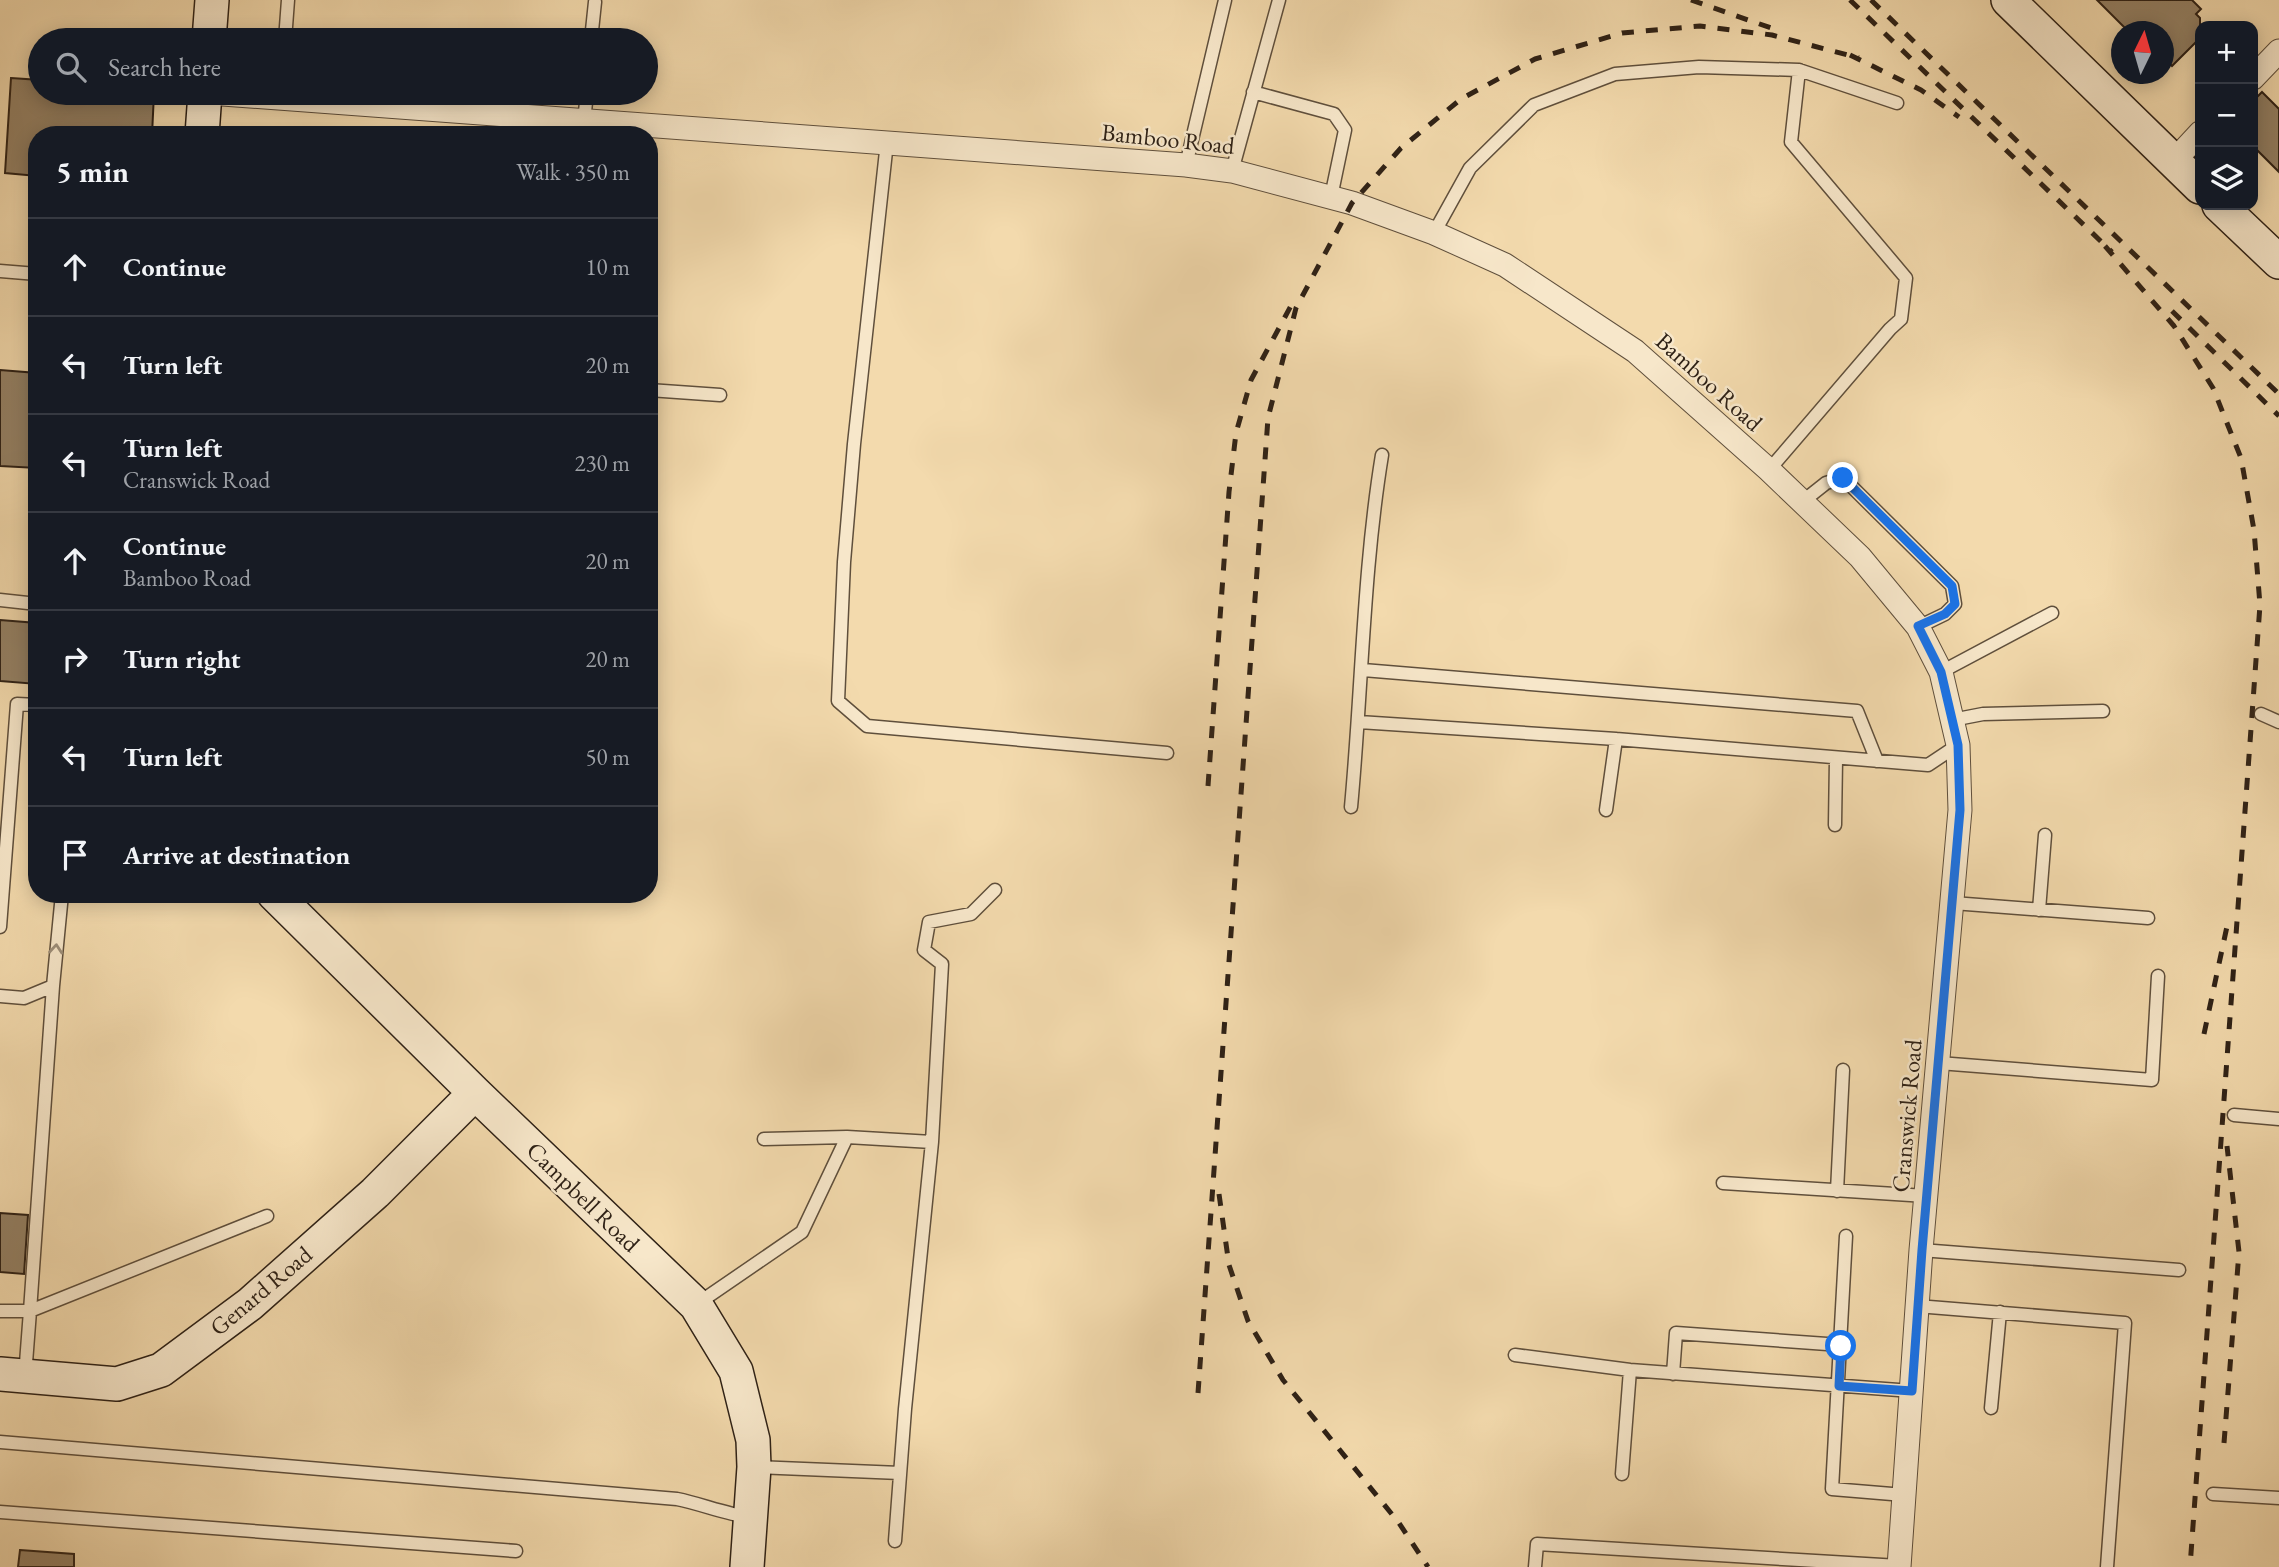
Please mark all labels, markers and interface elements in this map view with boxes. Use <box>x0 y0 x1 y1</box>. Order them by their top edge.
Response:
north arrow <box>2111 21 2174 84</box>
map controls <box>2195 21 2258 210</box>
button: + <box>2195 21 2258 84</box>
search box <box>28 28 658 105</box>
icon: search <box>52 48 90 86</box>
text: Search here <box>108 50 221 84</box>
button: − <box>2195 84 2258 147</box>
street label: Bamboo Road <box>1100 116 1237 161</box>
button: layers <box>2195 147 2258 210</box>
text: 5 min <box>56 152 129 191</box>
text: Walk · 350 m <box>516 157 630 187</box>
icon: ahead <box>56 248 94 286</box>
text: Continue <box>123 250 226 284</box>
text: 10 m <box>585 252 630 282</box>
street label: Bamboo Road <box>1649 325 1770 438</box>
icon: left <box>56 346 94 384</box>
text: Turn left <box>123 348 222 382</box>
text: 20 m <box>585 350 630 380</box>
text: Turn left <box>123 431 222 465</box>
icon: left <box>56 444 94 482</box>
text: 230 m <box>574 448 630 478</box>
route end <box>1827 462 1858 493</box>
text: Cranswick Road <box>123 465 270 495</box>
text: Continue <box>123 529 226 563</box>
icon: ahead <box>56 542 94 580</box>
text: 20 m <box>585 546 630 576</box>
text: Bamboo Road <box>123 563 251 593</box>
icon: right <box>56 640 94 678</box>
text: Turn right <box>123 642 241 676</box>
text: 20 m <box>585 644 630 674</box>
icon: left <box>56 738 94 776</box>
text: Turn left <box>123 740 222 774</box>
text: 50 m <box>585 742 630 772</box>
icon: arrive <box>56 836 94 874</box>
text: Arrive at destination <box>123 838 350 872</box>
one-way arrow <box>48 943 63 954</box>
street label: Cranswick Road <box>1884 1037 1929 1194</box>
street label: Campbell Road <box>520 1135 647 1259</box>
street label: Genard Road <box>203 1238 319 1342</box>
route start <box>1825 1330 1856 1361</box>

